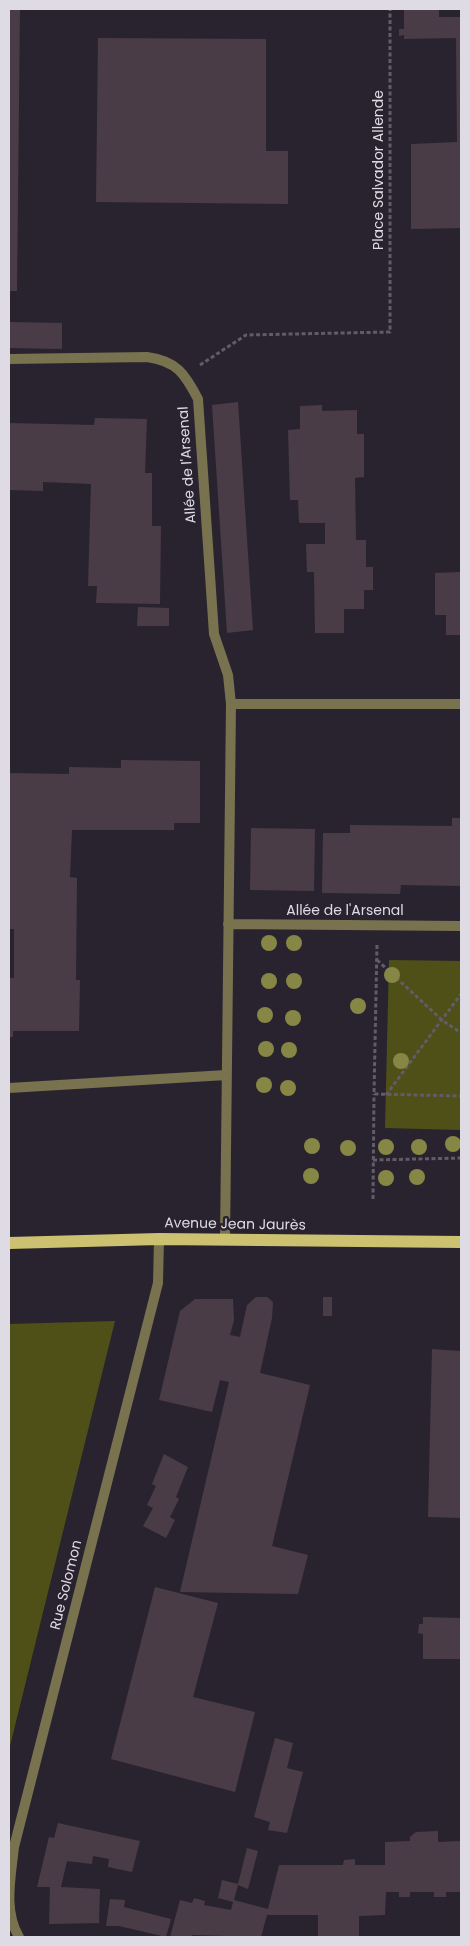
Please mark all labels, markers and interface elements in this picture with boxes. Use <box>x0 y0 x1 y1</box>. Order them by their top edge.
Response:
street label: Place Salvador Allende <box>371 90 387 250</box>
street label: Allée de l'Arsenal <box>176 406 200 524</box>
street label: Allée de l'Arsenal <box>286 903 404 919</box>
street label: Avenue Jean Jaurès <box>164 1215 306 1235</box>
street label: Rue Solomon <box>48 1538 86 1632</box>

